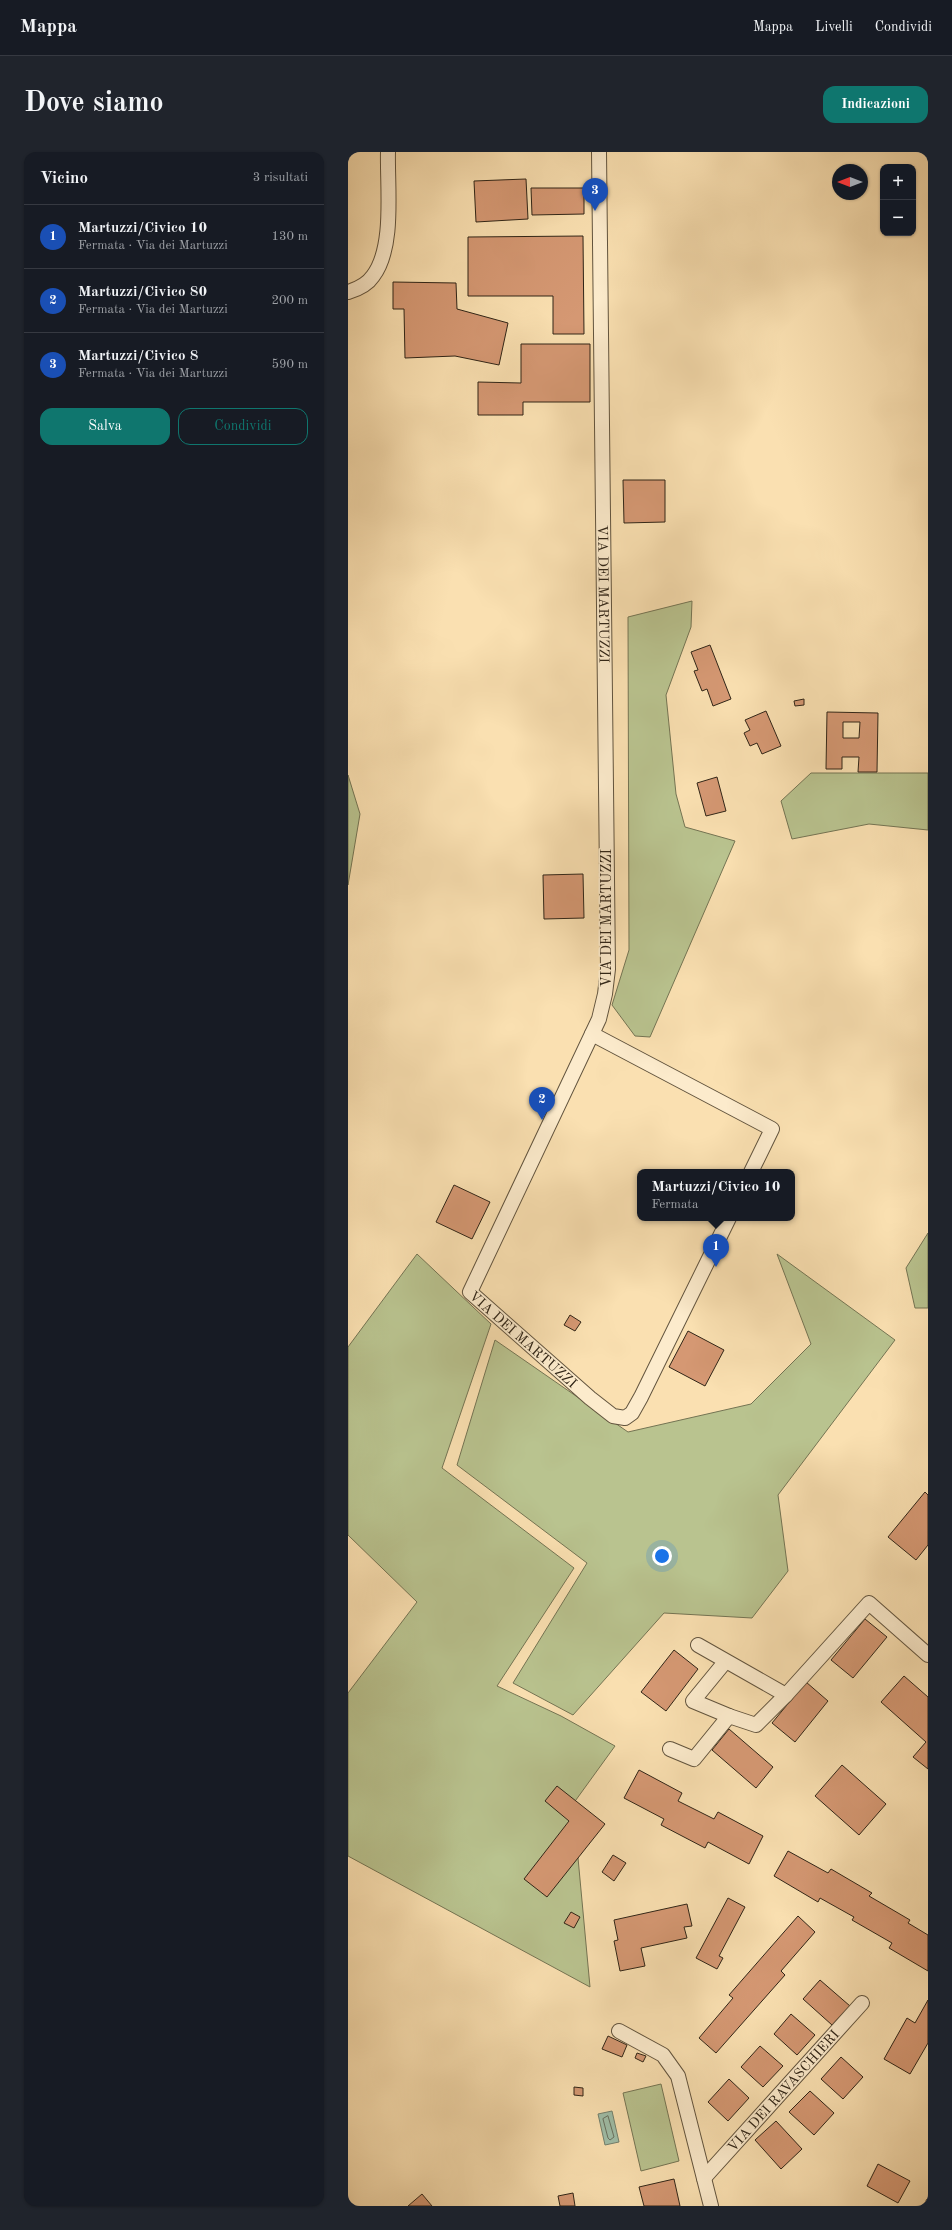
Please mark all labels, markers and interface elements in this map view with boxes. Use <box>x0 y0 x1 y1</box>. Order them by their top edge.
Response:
text: Mappa <box>20 18 77 37</box>
text: Mappa <box>753 20 793 34</box>
text: Livelli <box>815 20 853 34</box>
text: Condividi <box>875 20 932 34</box>
button: Indicazioni <box>823 86 928 123</box>
text: Dove siamo <box>24 90 164 118</box>
north arrow <box>832 164 868 200</box>
map controls <box>880 164 916 236</box>
button: + <box>880 164 916 200</box>
text: Vicino <box>40 170 88 187</box>
text: 3 risultati <box>253 171 308 184</box>
pin: 3 <box>582 178 608 211</box>
button: − <box>880 200 916 236</box>
text: Martuzzi/Civico 10 <box>78 221 207 236</box>
text: 1 <box>49 230 57 243</box>
text: 130 m <box>271 230 308 243</box>
text: Fermata · Via dei Martuzzi <box>78 239 228 252</box>
text: Martuzzi/Civico 80 <box>78 285 207 300</box>
text: 2 <box>49 294 57 307</box>
text: 200 m <box>271 294 308 307</box>
text: Fermata · Via dei Martuzzi <box>78 303 228 316</box>
text: Martuzzi/Civico 8 <box>78 349 198 364</box>
text: 3 <box>49 358 57 371</box>
text: 590 m <box>271 358 308 371</box>
text: Fermata · Via dei Martuzzi <box>78 367 228 380</box>
button: Salva <box>40 408 170 445</box>
button: Condividi <box>178 408 308 445</box>
street label: VIA DEI MARTUZZI <box>595 525 611 663</box>
street label: VIA DEI MARTUZZI <box>600 849 614 987</box>
pin: 2 <box>529 1087 555 1120</box>
popup <box>637 1169 795 1221</box>
text: Martuzzi/Civico 10 <box>651 1180 781 1195</box>
text: Fermata <box>651 1198 698 1211</box>
pin: 1 <box>703 1234 729 1267</box>
street label: VIA DEI MARTUZZI <box>466 1289 579 1391</box>
your location <box>652 1546 672 1566</box>
street label: VIA DEI RAVASCHIERI <box>725 2027 842 2155</box>

